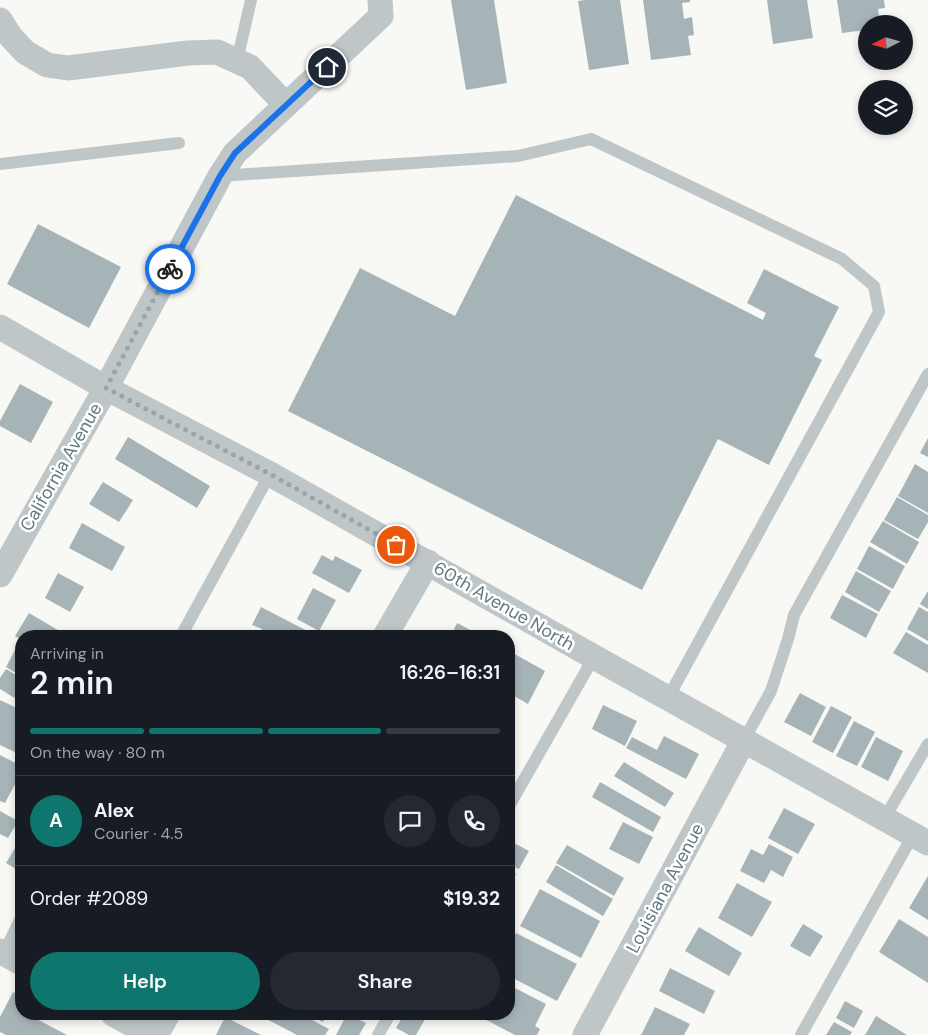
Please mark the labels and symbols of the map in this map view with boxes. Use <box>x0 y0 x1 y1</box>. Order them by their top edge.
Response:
north arrow <box>858 15 912 70</box>
pin <box>306 46 348 88</box>
courier <box>145 244 195 294</box>
street label: California Avenue <box>14 398 108 536</box>
pin <box>375 524 417 566</box>
street label: 60th Avenue North <box>429 556 579 656</box>
street label: Louisiana Avenue <box>621 819 709 957</box>

